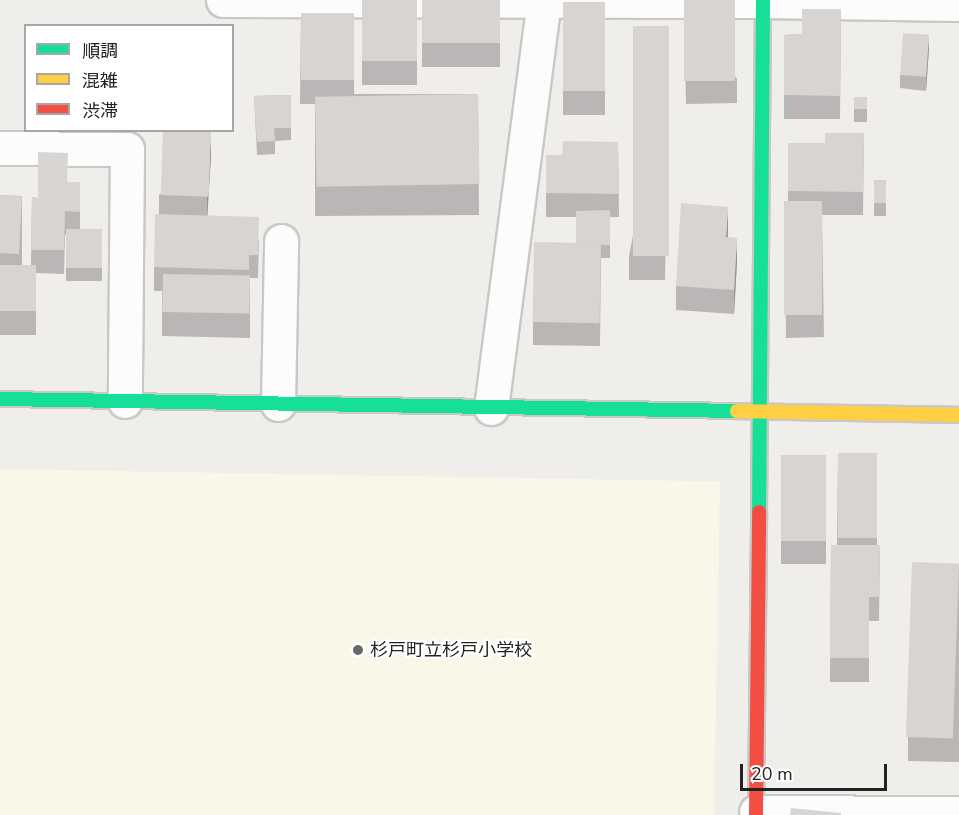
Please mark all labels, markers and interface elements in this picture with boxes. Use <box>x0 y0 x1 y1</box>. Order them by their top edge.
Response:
legend <box>24 24 234 132</box>
text: 順調 <box>82 39 118 63</box>
text: 混雑 <box>82 69 118 93</box>
text: 渋滞 <box>82 99 118 123</box>
place label: 杉戸町立杉戸小学校 <box>370 639 532 661</box>
marker: 杉戸町立杉戸小学校 <box>351 643 365 657</box>
scale bar <box>743 752 890 790</box>
text: 20 m <box>751 762 793 786</box>

